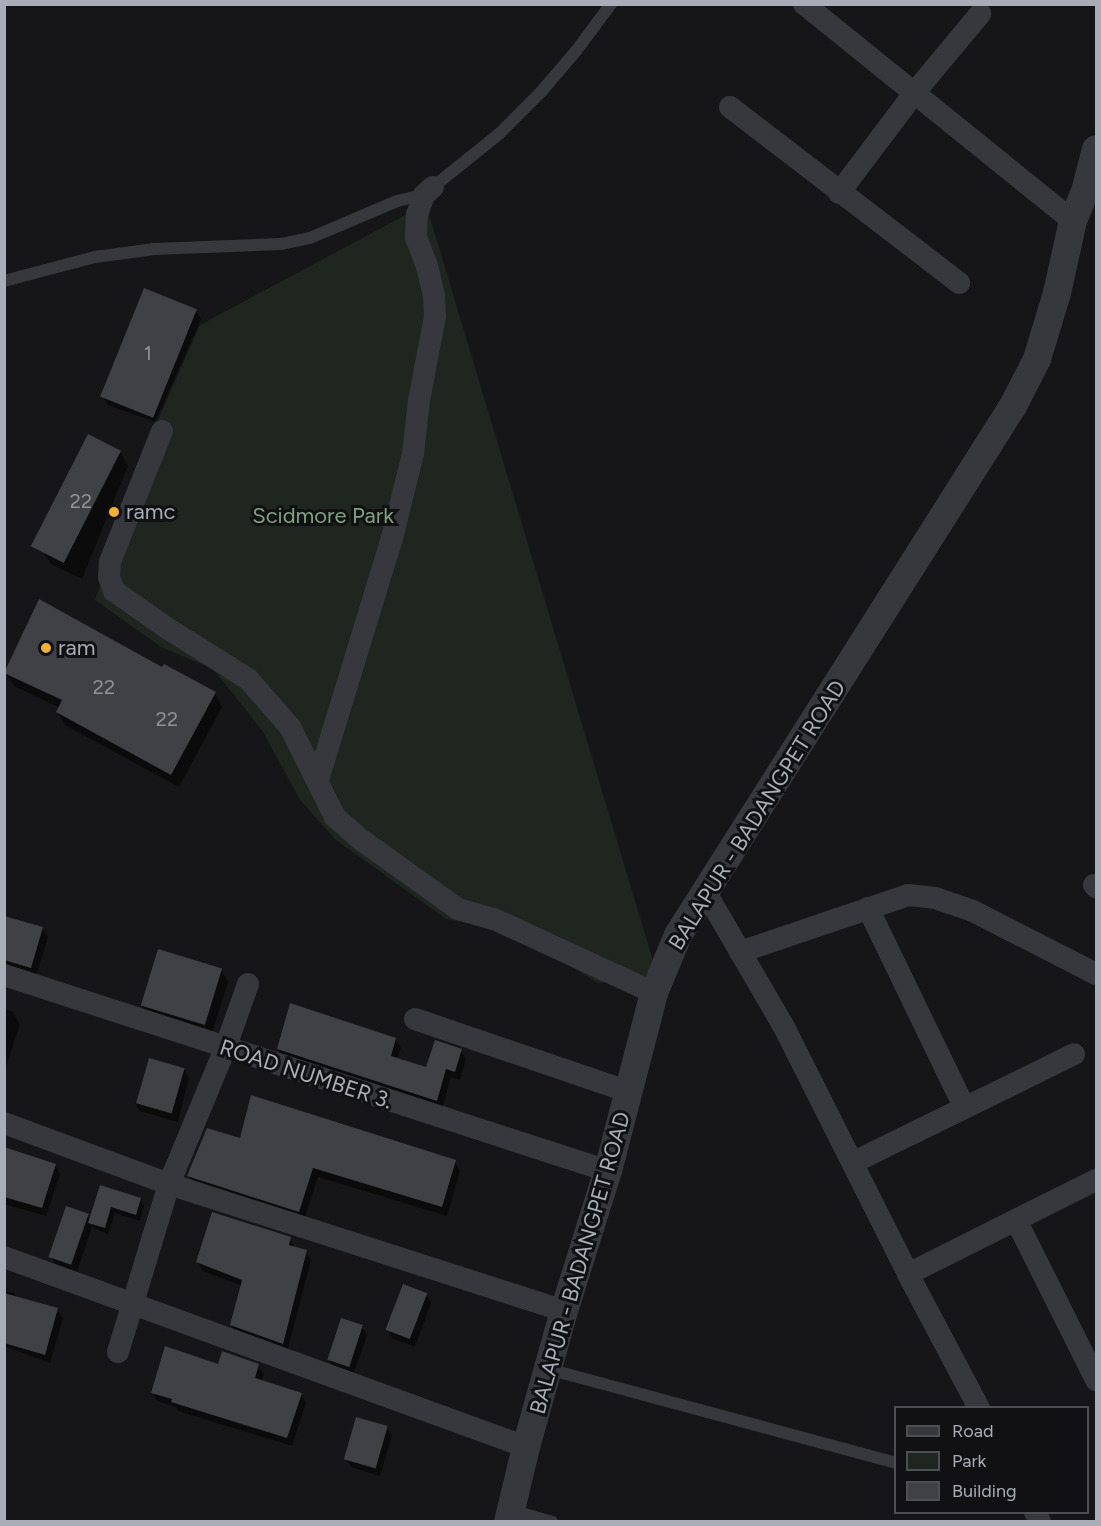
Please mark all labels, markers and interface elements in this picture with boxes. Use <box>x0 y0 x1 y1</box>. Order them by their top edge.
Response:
house number: 1 <box>144 341 152 365</box>
house number: 22 <box>70 489 92 513</box>
place label: ramc <box>126 499 175 525</box>
park label: Scidmore Park <box>252 503 394 529</box>
marker: ramc <box>107 505 121 519</box>
place label: ram <box>58 635 95 661</box>
marker: ram <box>39 641 53 655</box>
house number: 22 <box>93 675 115 699</box>
street label: BALAPUR - BADANGPET ROAD <box>663 675 851 955</box>
house number: 22 <box>156 707 178 731</box>
street label: ROAD NUMBER 3. <box>216 1034 396 1114</box>
street label: BALAPUR - BADANGPET ROAD <box>524 1109 636 1417</box>
legend <box>894 1406 1089 1514</box>
text: Road <box>952 1420 993 1442</box>
text: Park <box>952 1450 986 1472</box>
text: Building <box>952 1480 1017 1502</box>

